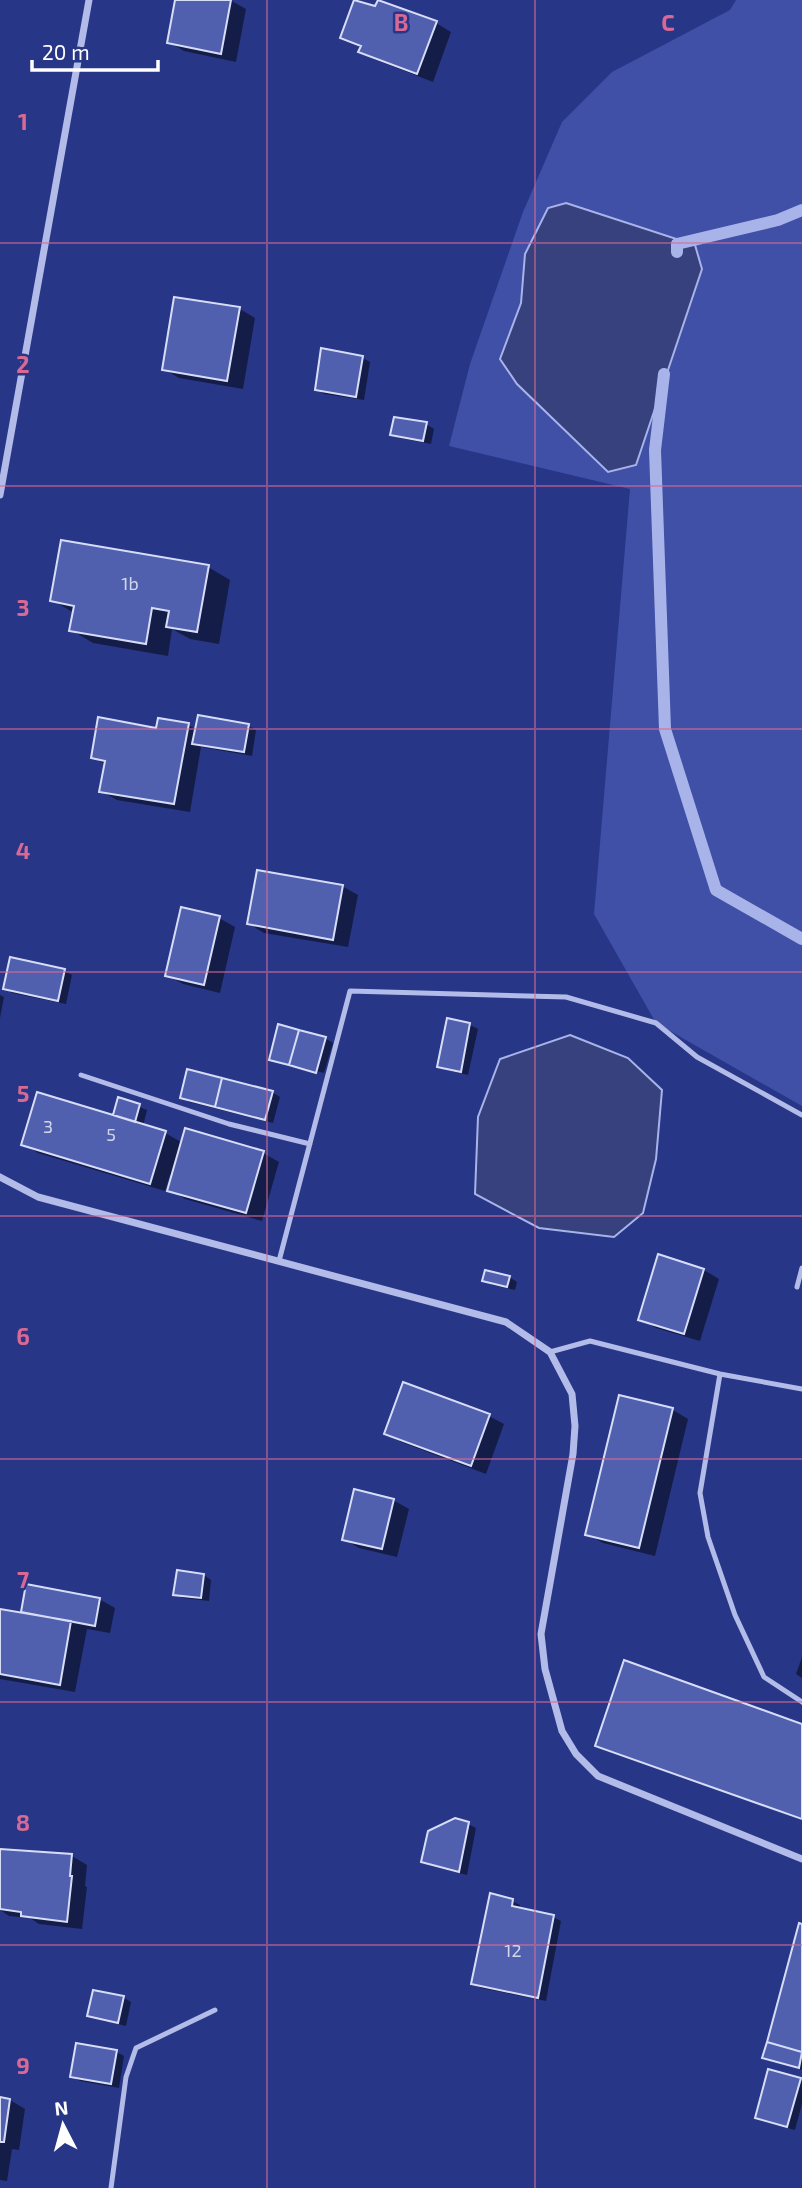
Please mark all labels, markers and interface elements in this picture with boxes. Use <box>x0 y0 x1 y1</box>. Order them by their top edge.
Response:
text: B <box>394 8 408 36</box>
text: C <box>661 8 675 36</box>
scale bar <box>32 28 158 72</box>
text: 20 m <box>42 39 90 64</box>
text: 1 <box>18 107 28 135</box>
text: 2 <box>16 350 30 378</box>
house number: 1b <box>121 572 139 594</box>
text: 3 <box>16 593 30 621</box>
text: 4 <box>16 836 30 864</box>
text: 5 <box>17 1079 29 1107</box>
house number: 3 <box>43 1115 53 1137</box>
house number: 5 <box>106 1123 116 1145</box>
text: 6 <box>16 1322 30 1350</box>
text: 7 <box>17 1565 29 1593</box>
text: 8 <box>16 1808 30 1836</box>
house number: 12 <box>504 1939 522 1961</box>
text: 9 <box>16 2051 30 2079</box>
north arrow <box>28 2090 98 2160</box>
text: N <box>53 2095 69 2120</box>

